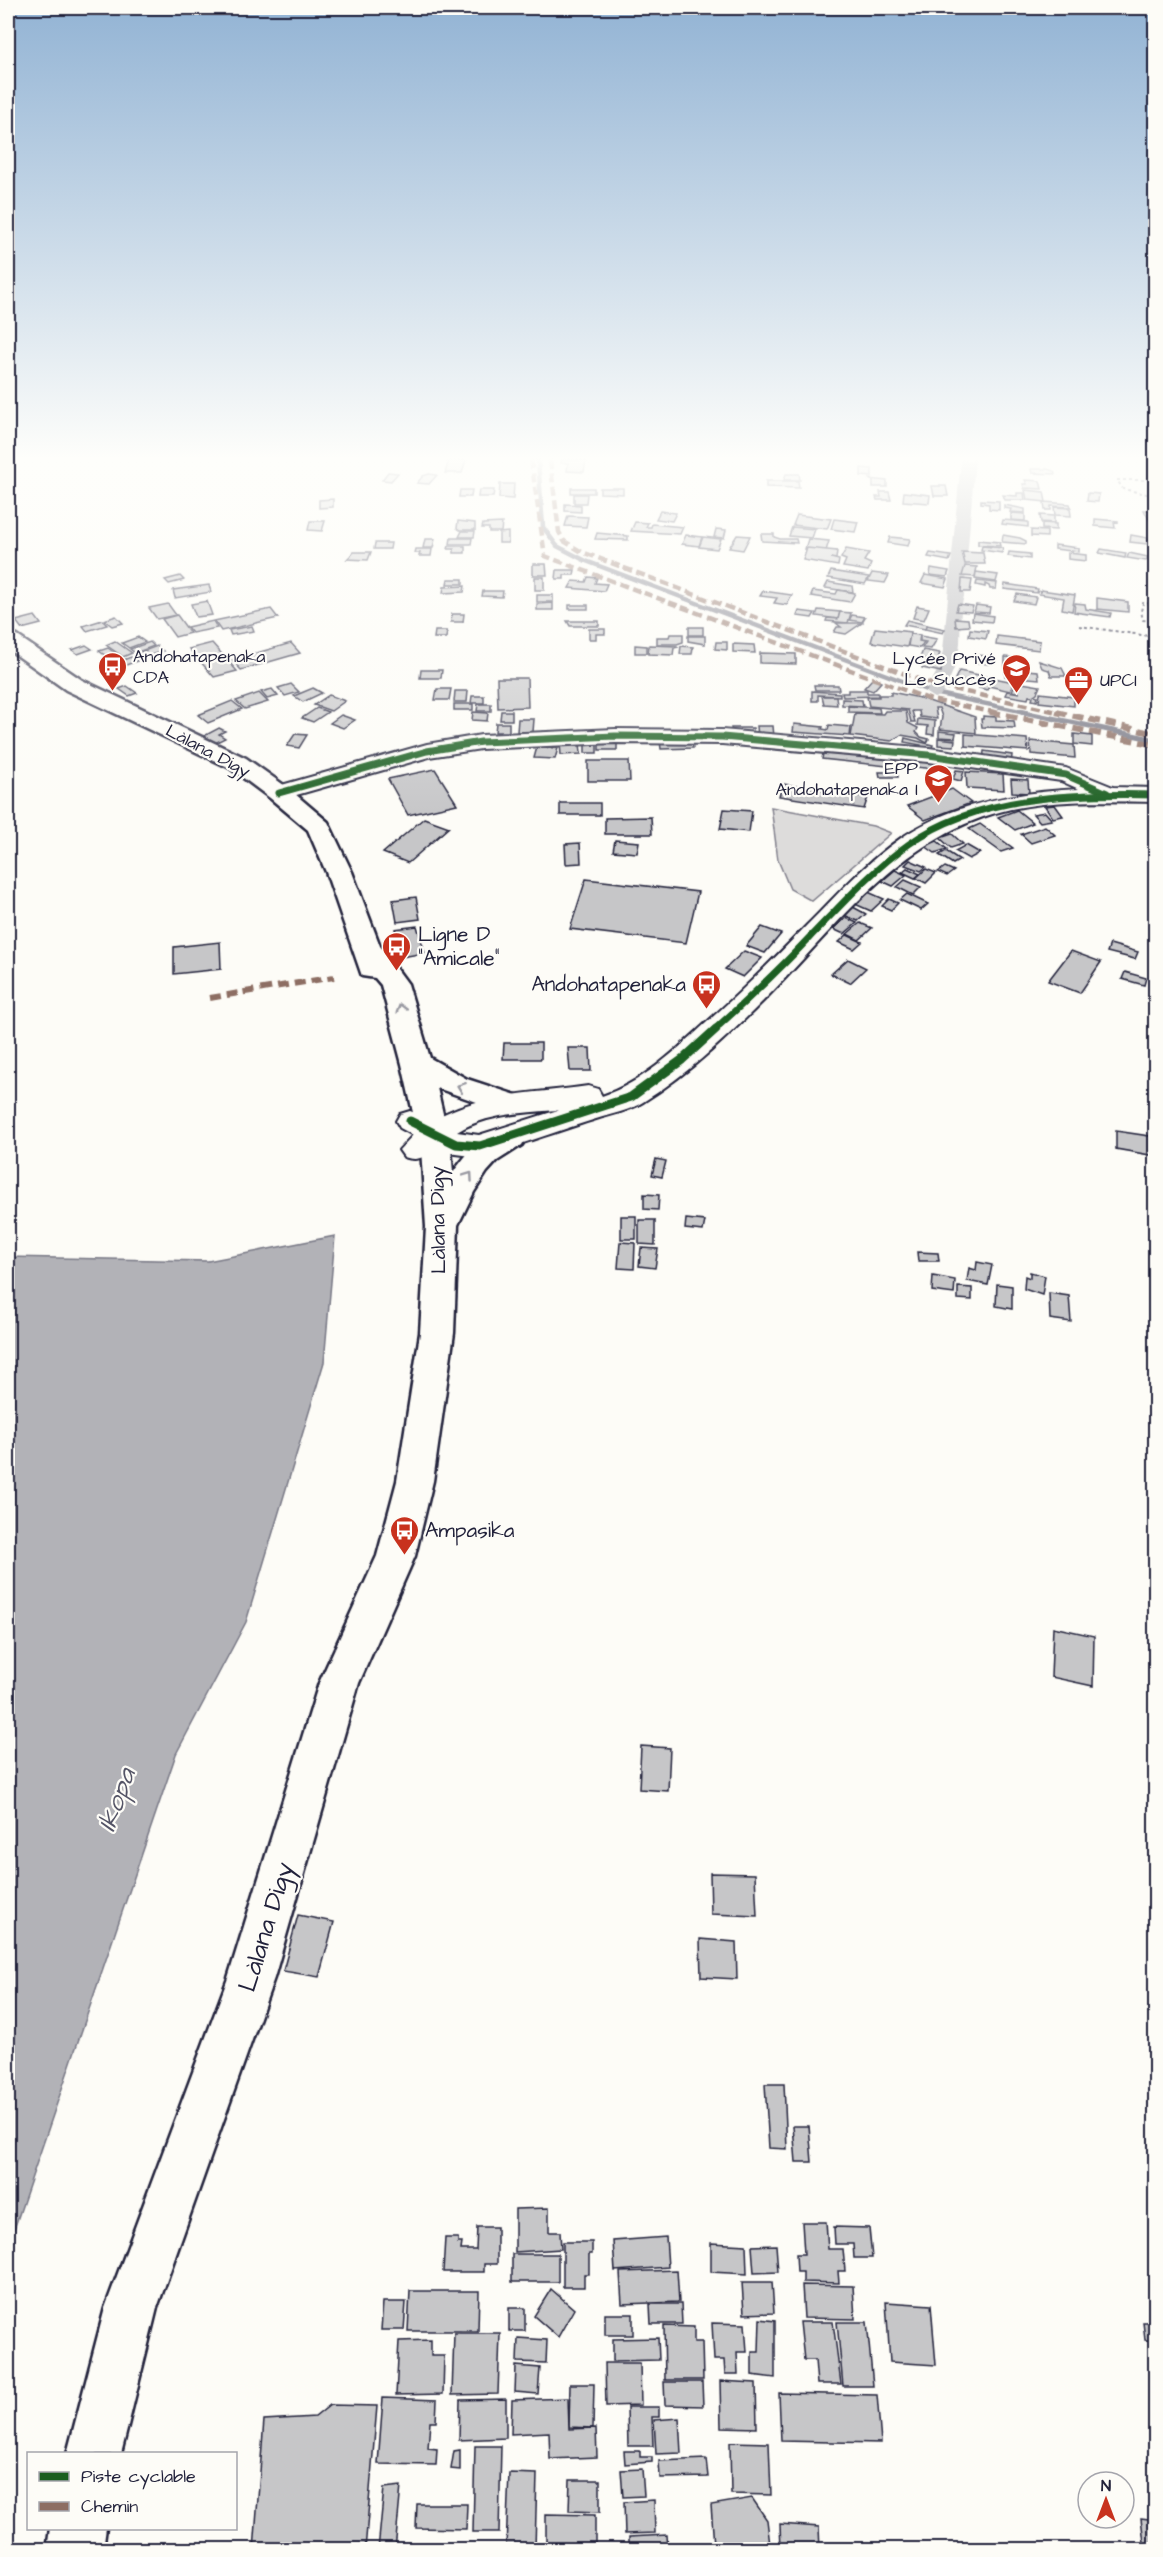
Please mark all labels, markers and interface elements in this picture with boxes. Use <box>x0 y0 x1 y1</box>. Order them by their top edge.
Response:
place label: Andohatapenaka CDA <box>133 644 266 690</box>
place label: Lycée Privé Le Succès <box>892 646 996 692</box>
bus stop icon: Andohatapenaka CDA <box>96 650 128 692</box>
school or university icon: Lycée Privé Le Succès <box>1001 652 1033 694</box>
office icon: UPCI <box>1063 664 1095 706</box>
place label: UPCI <box>1100 668 1137 693</box>
street label: Làlana Digy <box>161 718 255 785</box>
place label: EPP Andohatapenaka I <box>776 756 919 802</box>
school or university icon: EPP Andohatapenaka I <box>923 762 955 804</box>
place label: Ligne D "Amicale" <box>418 920 500 973</box>
bus stop icon: Ligne D "Amicale" <box>381 930 413 972</box>
bus stop icon: Andohatapenaka <box>691 968 723 1010</box>
place label: Andohatapenaka <box>531 970 686 1000</box>
one-way arrow <box>396 1003 408 1014</box>
one-way arrow <box>456 1082 467 1094</box>
street label: Làlana Digy <box>423 1165 455 1274</box>
one-way arrow <box>462 1172 473 1183</box>
bus stop icon: Ampasika <box>388 1514 420 1556</box>
place label: Ampasika <box>425 1516 515 1546</box>
water label: Ikopa <box>88 1762 146 1837</box>
street label: Làlana Digy <box>229 1858 305 1997</box>
legend <box>27 2452 237 2530</box>
text: Piste cyclable <box>81 2464 196 2490</box>
north arrow <box>1076 2470 1136 2530</box>
text: N <box>1101 2475 1111 2497</box>
text: Chemin <box>81 2494 138 2519</box>

